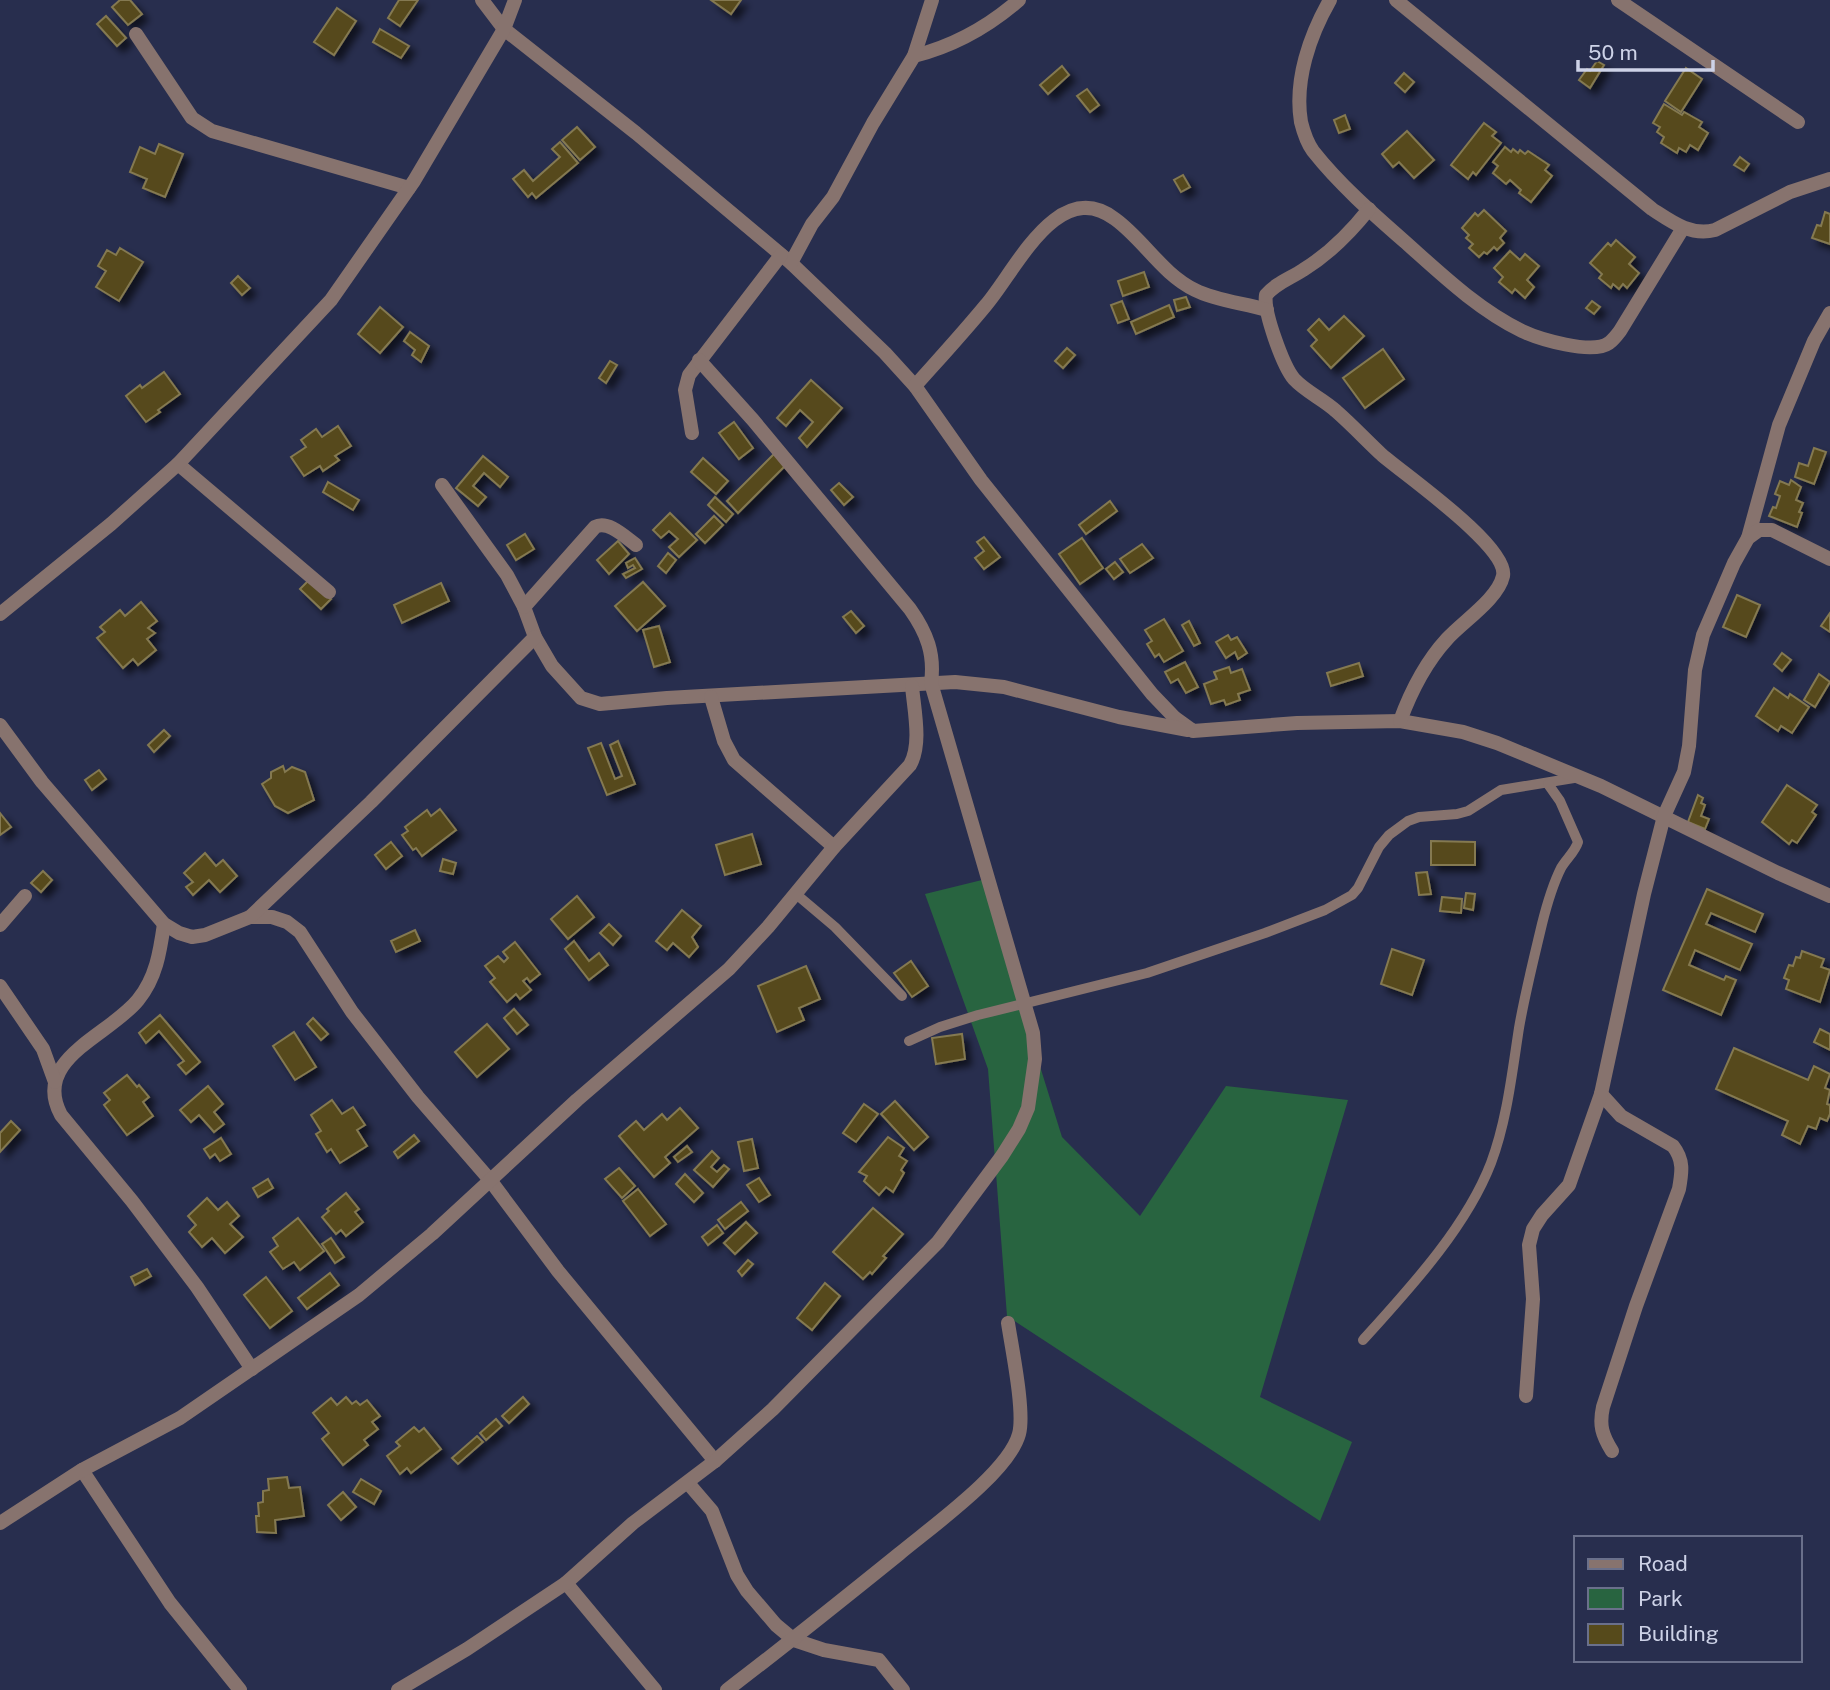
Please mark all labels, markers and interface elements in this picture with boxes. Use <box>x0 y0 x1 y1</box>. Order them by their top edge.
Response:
scale bar <box>1578 28 1713 72</box>
text: 50 m <box>1588 40 1638 65</box>
legend <box>1574 1536 1802 1662</box>
text: Road <box>1638 1551 1688 1576</box>
text: Park <box>1638 1586 1683 1611</box>
text: Building <box>1638 1621 1719 1646</box>

